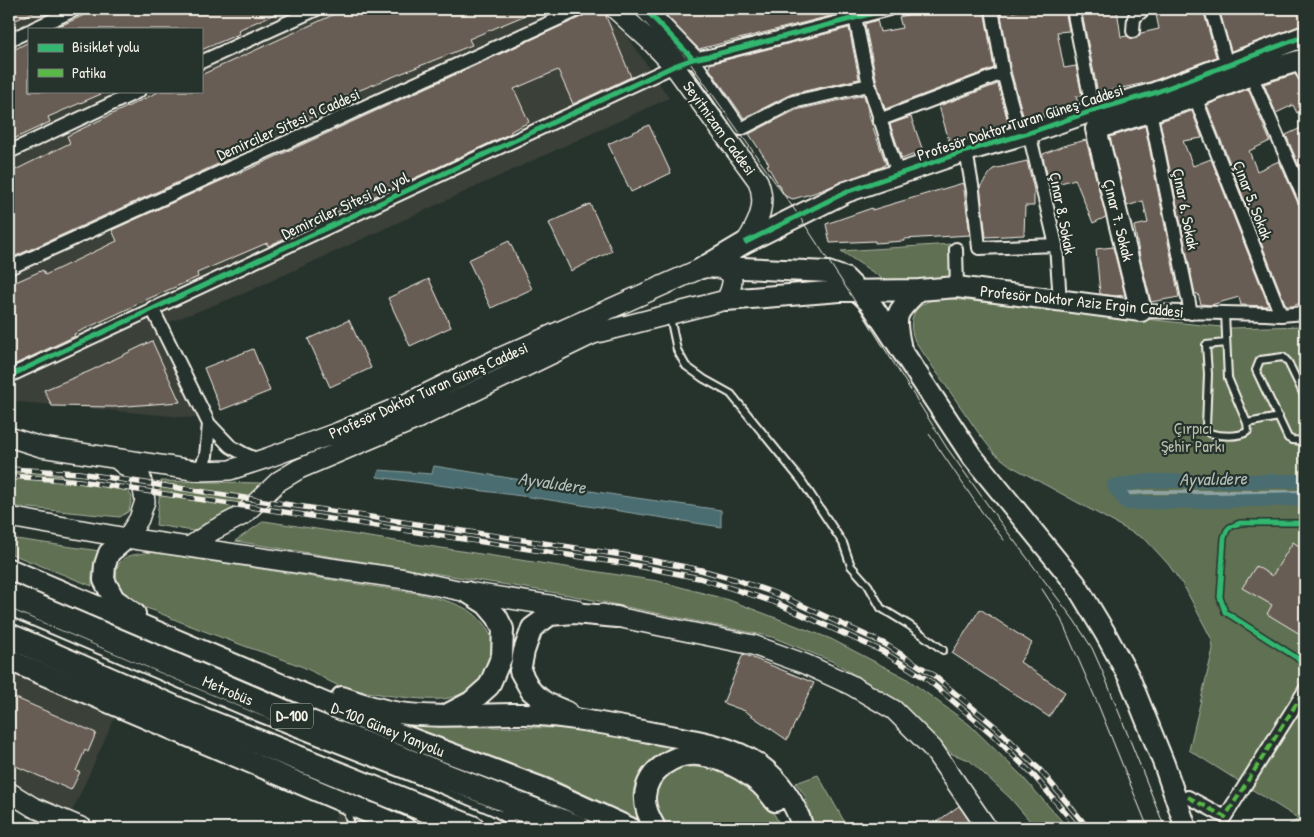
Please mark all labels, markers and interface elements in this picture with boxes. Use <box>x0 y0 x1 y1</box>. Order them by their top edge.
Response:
legend <box>28 28 202 92</box>
text: Bisiklet yolu <box>72 36 139 57</box>
text: Patika <box>72 62 106 83</box>
street label: Seyitnizam Caddesi <box>678 76 762 180</box>
street label: Profesör Doktor Turan Güneş Caddesi <box>914 78 1126 166</box>
street label: Demirciler Sitesi 9 Caddesi <box>213 83 363 165</box>
street label: Çınar 5. Sokak <box>1228 157 1278 243</box>
street label: Demirciler Sitesi 10. yol <box>278 165 413 244</box>
street label: Çınar 6. Sokak <box>1167 166 1205 252</box>
street label: Çınar 8. Sokak <box>1044 170 1082 256</box>
street label: Çınar 7. Sokak <box>1098 177 1140 264</box>
street label: Profesör Doktor Aziz Ergin Caddesi <box>979 279 1185 323</box>
street label: Profesör Doktor Turan Güneş Caddesi <box>325 336 531 444</box>
park label: Çırpıcı Şehir Parkı <box>1161 417 1225 457</box>
water label: Ayvalıdere <box>517 465 588 500</box>
water label: Ayvalıdere <box>1179 465 1248 492</box>
street label: Metrobüs <box>199 669 257 711</box>
street label: D-100 Güney Yanyolu <box>328 696 449 762</box>
road number: D-100 <box>271 704 313 728</box>

